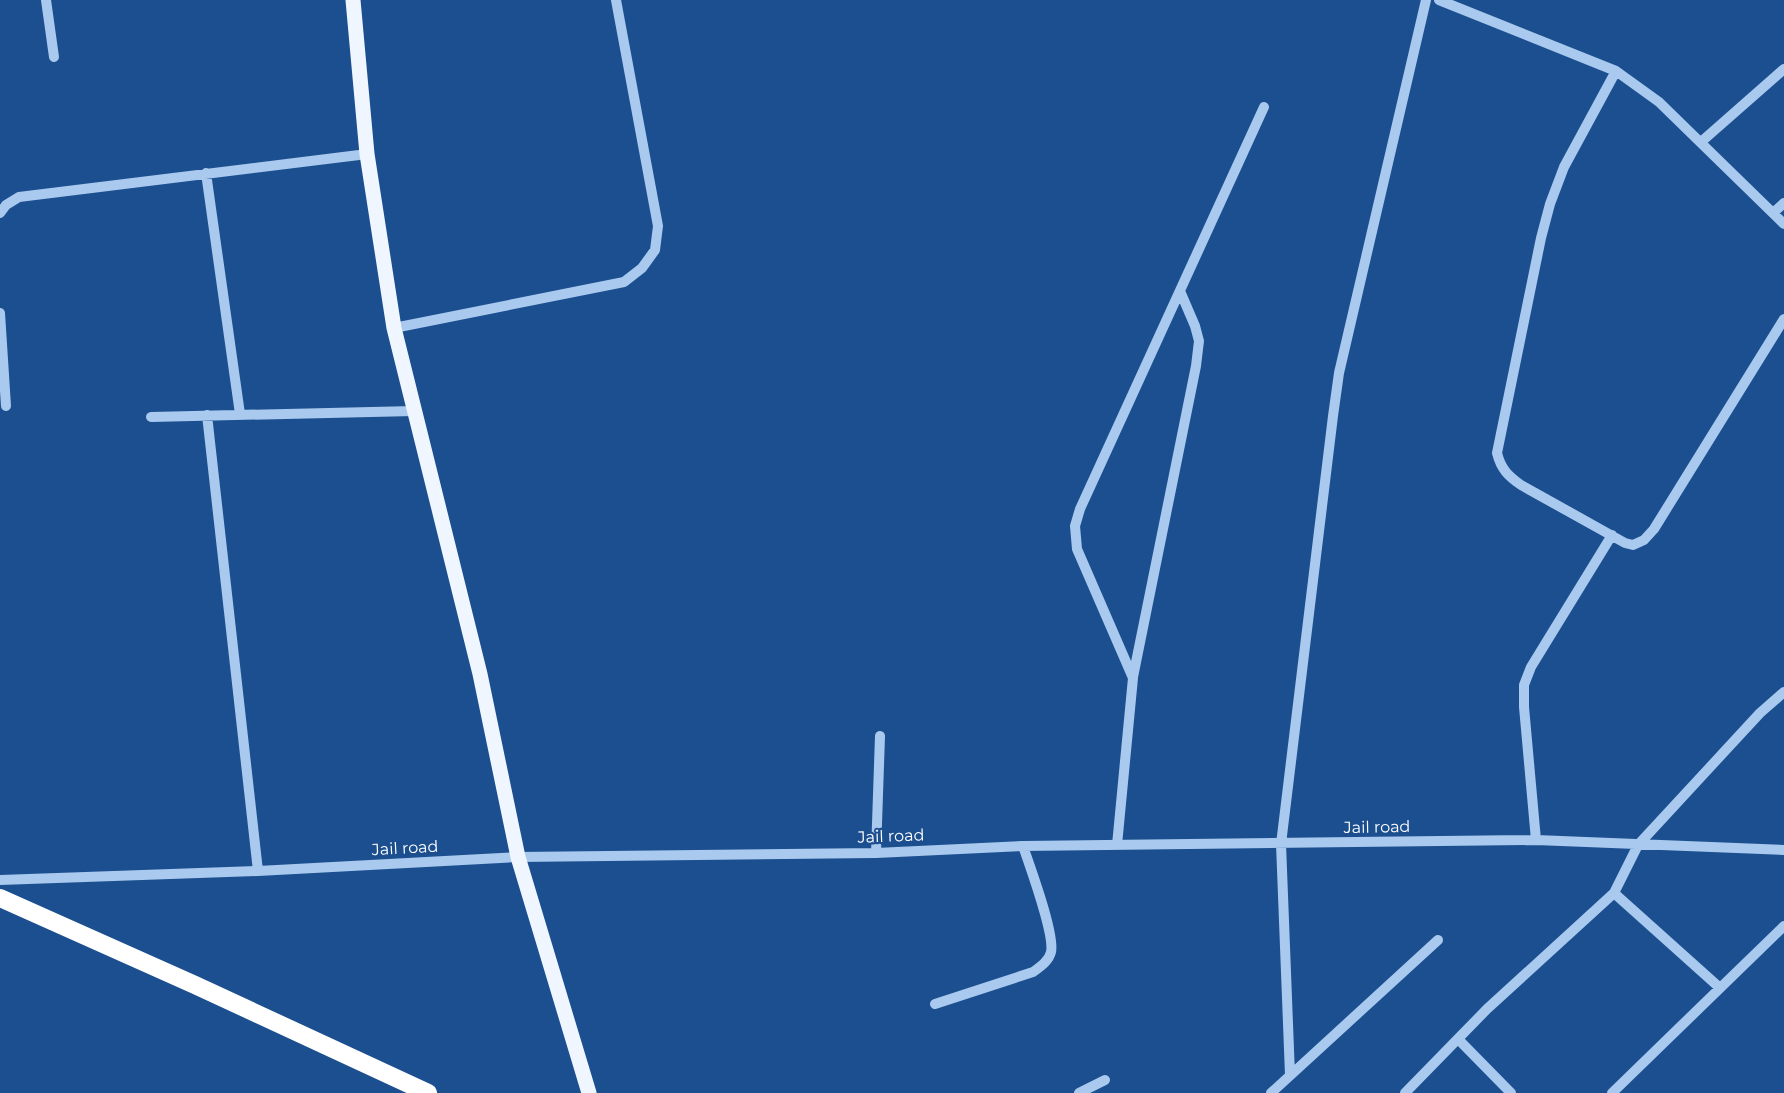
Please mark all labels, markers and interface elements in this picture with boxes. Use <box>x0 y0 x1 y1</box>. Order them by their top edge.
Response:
street label: Jail road <box>1342 817 1411 837</box>
street label: Jail road <box>856 825 925 847</box>
street label: Jail road <box>370 837 439 859</box>

